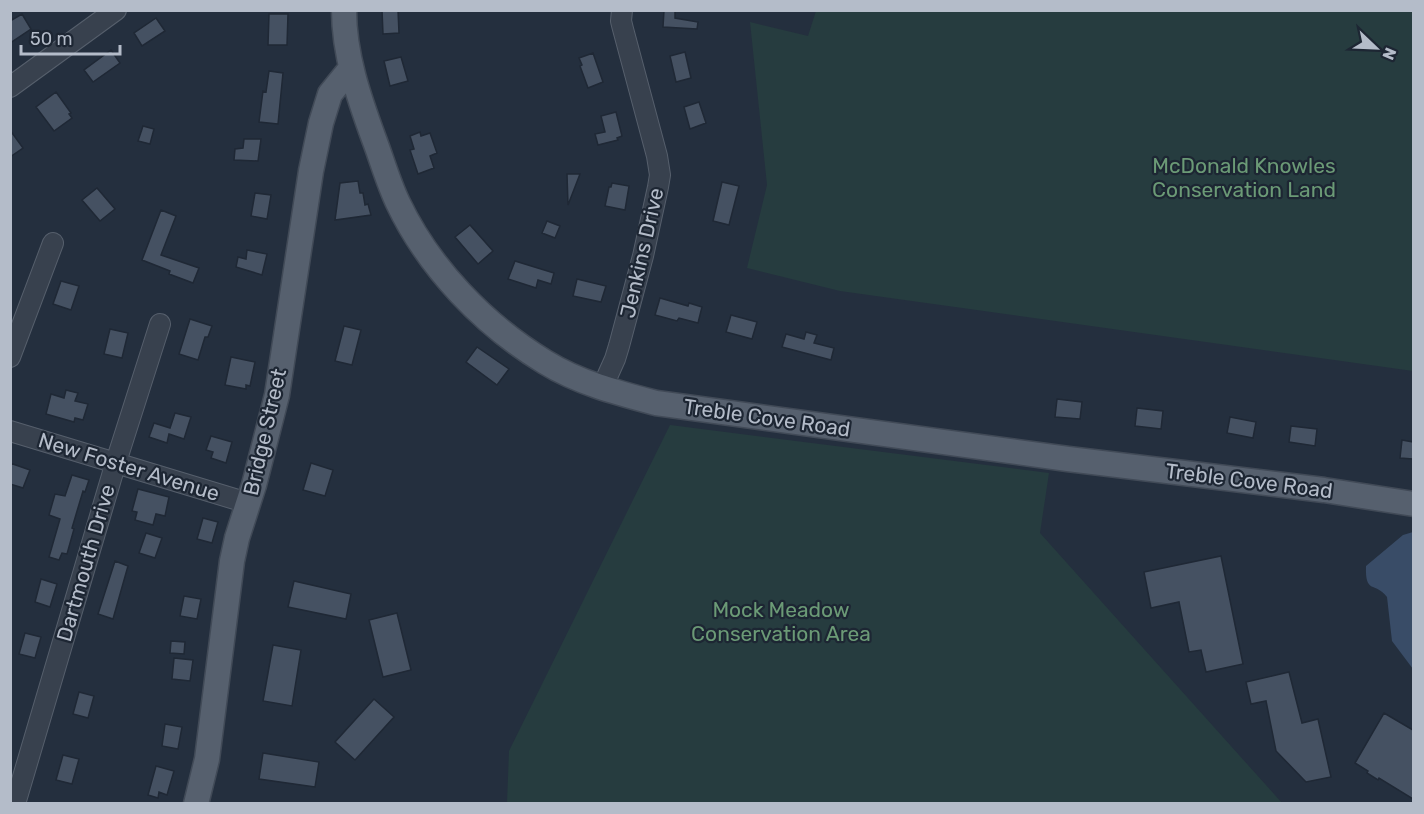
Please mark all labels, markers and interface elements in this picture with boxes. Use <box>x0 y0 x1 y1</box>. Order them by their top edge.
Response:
scale bar <box>21 18 120 56</box>
north arrow <box>1346 18 1406 78</box>
text: 50 m <box>30 28 73 50</box>
text: N <box>1378 45 1400 63</box>
park label: McDonald Knowles Conservation Land <box>1152 153 1336 202</box>
street label: Jenkins Drive <box>614 185 669 320</box>
street label: Bridge Street <box>238 366 291 498</box>
street label: Treble Cove Road <box>682 393 852 442</box>
street label: New Foster Avenue <box>36 427 223 506</box>
street label: Treble Cove Road <box>1164 458 1334 503</box>
street label: Dartmouth Drive <box>51 481 120 644</box>
park label: Mock Meadow Conservation Area <box>691 597 871 646</box>

